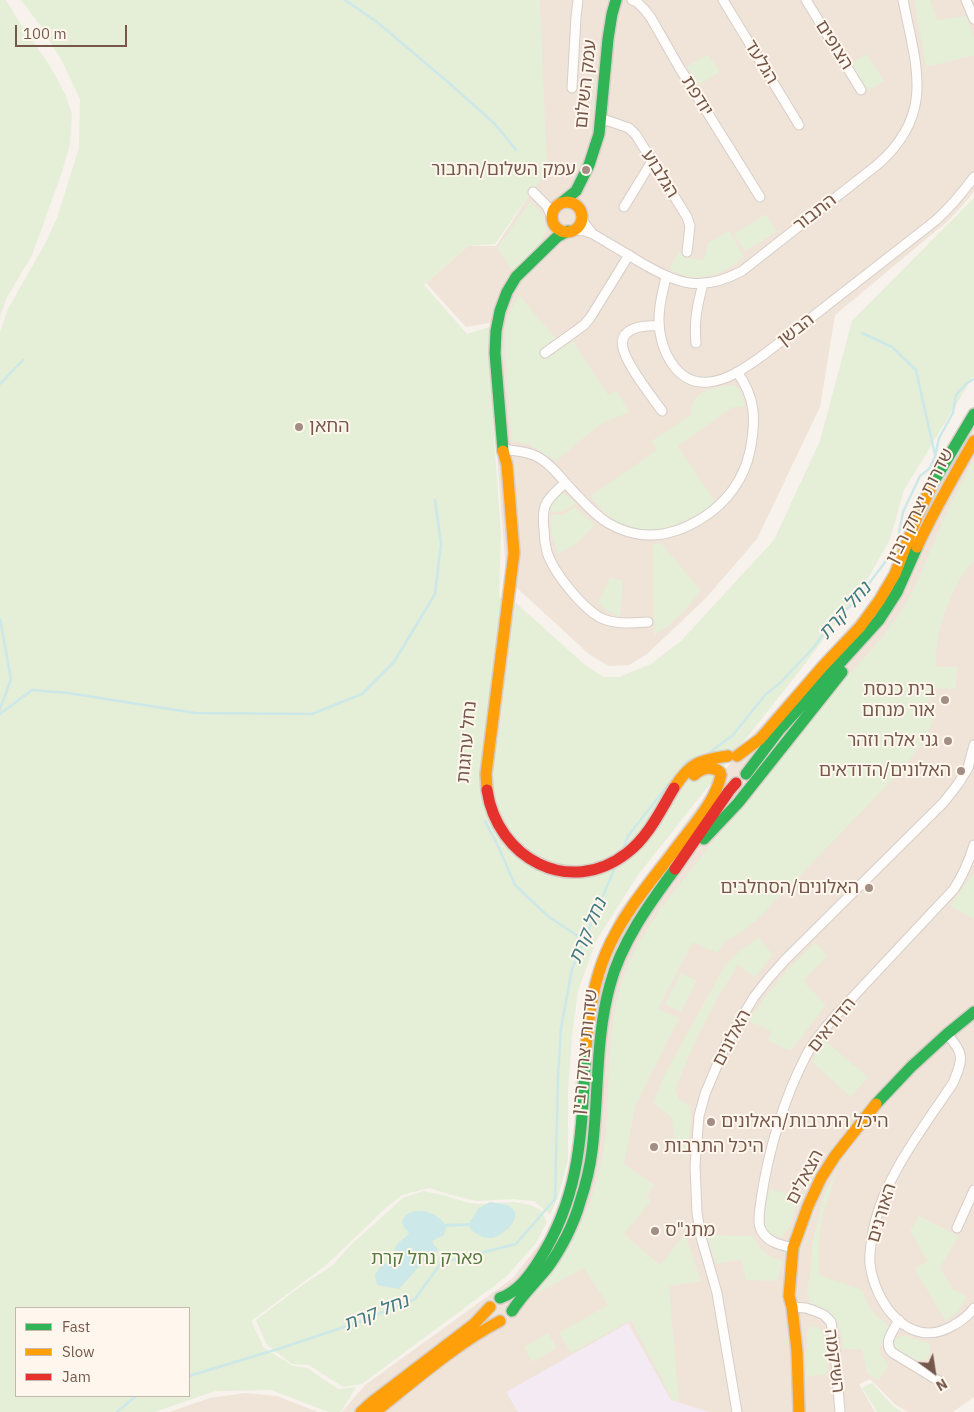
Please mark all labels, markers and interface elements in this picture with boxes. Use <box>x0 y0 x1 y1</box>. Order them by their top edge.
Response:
scale bar <box>18 15 130 47</box>
street label: הצופים <box>810 16 858 74</box>
text: 100 m <box>23 24 67 43</box>
street label: הגלעד <box>739 36 783 88</box>
street label: עמק השלום <box>571 38 601 130</box>
street label: יודפת <box>676 72 718 120</box>
street label: הגלבוע <box>637 146 683 202</box>
place label: עמק השלום/התבור <box>431 159 576 181</box>
marker: עמק השלום/התבור <box>580 164 592 176</box>
street label: התבור <box>789 190 841 236</box>
street label: הבשן <box>773 309 819 351</box>
place label: החאן <box>309 416 349 438</box>
marker: החאן <box>293 421 305 433</box>
street label: שדרות יצחק רבין <box>882 445 958 567</box>
water label: נחל קרת <box>814 578 876 644</box>
place label: בית כנסת אור מנחם <box>862 679 935 722</box>
marker: בית כנסת אור מנחם <box>939 694 951 706</box>
street label: נחל ערוגות <box>453 700 481 784</box>
place label: גני אלה וזהר <box>847 730 938 752</box>
marker: גני אלה וזהר <box>942 735 954 747</box>
place label: האלונים/הדודאים <box>819 760 951 782</box>
marker: האלונים/הדודאים <box>955 765 967 777</box>
place label: האלונים/הסחלבים <box>720 877 859 899</box>
marker: האלונים/הסחלבים <box>863 882 875 894</box>
water label: נחל קרת <box>564 895 612 967</box>
street label: שדרות יצחק רבין <box>568 988 602 1116</box>
street label: הדודאים <box>803 993 861 1057</box>
street label: האלונים <box>708 1006 756 1070</box>
place label: היכל התרבות/האלונים <box>721 1111 889 1133</box>
marker: היכל התרבות/האלונים <box>705 1116 717 1128</box>
place label: היכל התרבות <box>664 1136 764 1158</box>
marker: היכל התרבות <box>648 1141 660 1153</box>
street label: הצאלים <box>782 1146 828 1208</box>
street label: האורנים <box>863 1181 901 1245</box>
place label: מתנ"ס <box>665 1220 715 1242</box>
marker: מתנ"ס <box>649 1225 661 1237</box>
park label: פארק נחל קרת <box>371 1248 483 1270</box>
water label: נחל קרת <box>340 1290 412 1336</box>
legend <box>15 1307 190 1397</box>
text: Fast <box>62 1317 90 1336</box>
street label: השיקמה <box>819 1328 849 1394</box>
text: Slow <box>62 1342 95 1361</box>
north arrow <box>909 1347 959 1397</box>
text: Jam <box>62 1367 91 1386</box>
text: N <box>933 1375 951 1395</box>

